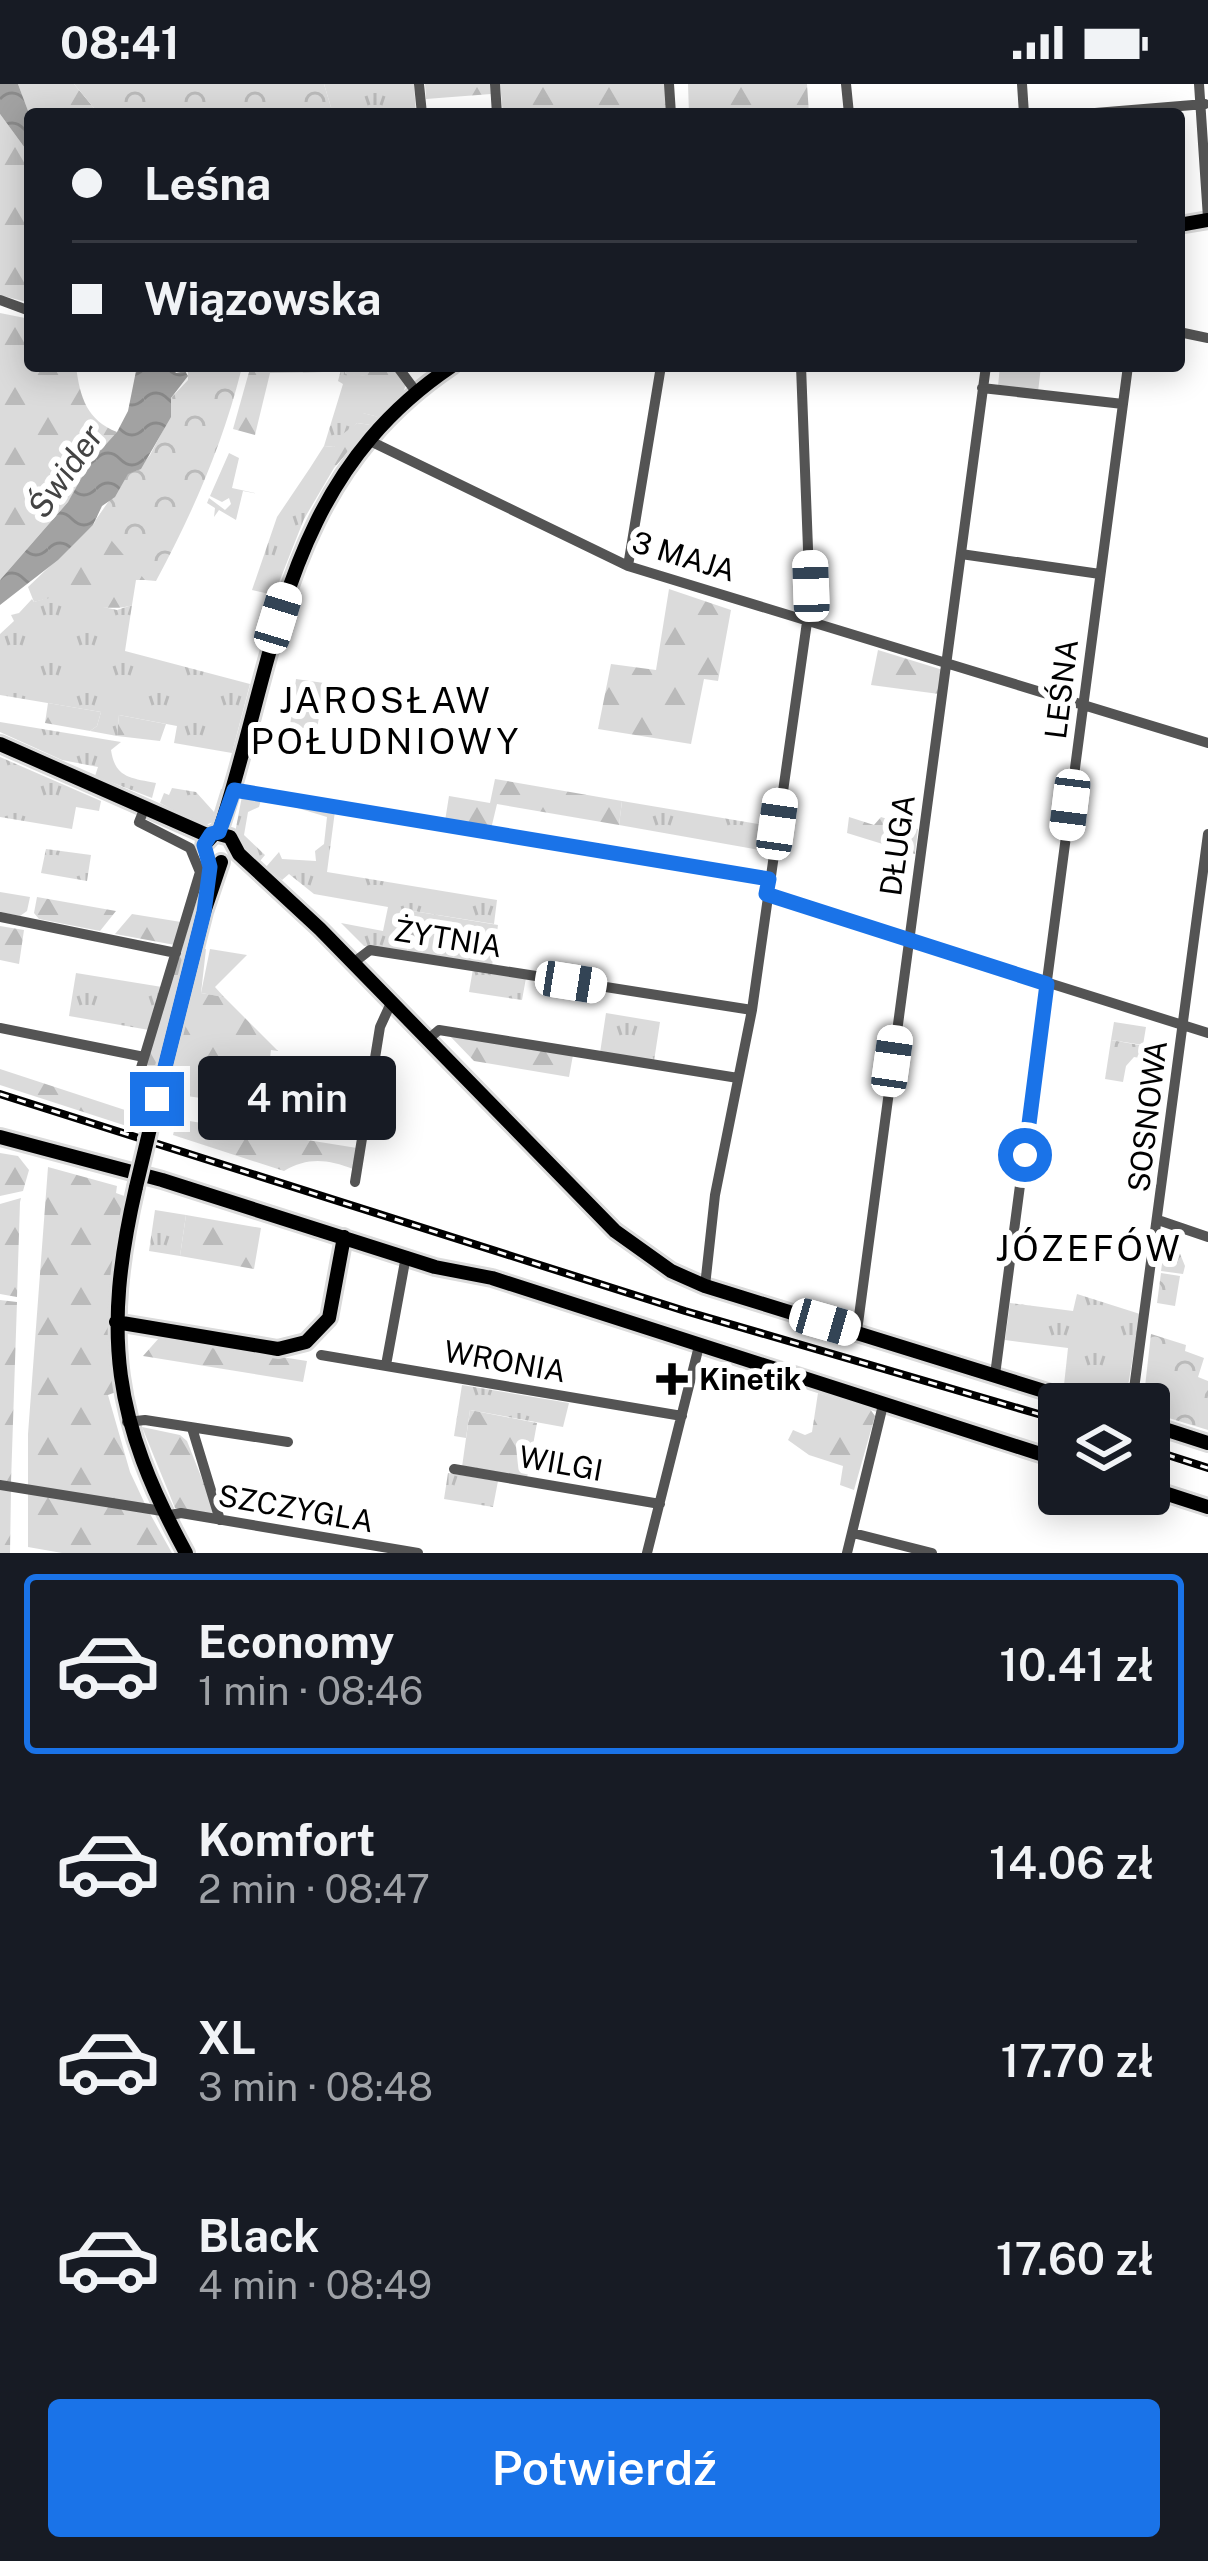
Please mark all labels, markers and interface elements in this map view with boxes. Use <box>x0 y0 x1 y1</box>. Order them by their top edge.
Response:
text: 08:41 <box>60 16 180 69</box>
text: Leśna <box>144 157 271 210</box>
text: Wiązowska <box>144 272 382 325</box>
water label: Świder <box>19 417 111 524</box>
street label: 3 MAJA <box>628 523 740 589</box>
car <box>792 549 830 623</box>
car <box>250 578 306 658</box>
street label: LEŚNA <box>1037 637 1085 741</box>
district label: JAROSŁAW POŁUDNIOWY <box>251 679 521 762</box>
car <box>1048 767 1092 843</box>
car <box>754 786 800 862</box>
street label: DŁUGA <box>872 792 922 898</box>
street label: ŻYTNIA <box>391 912 505 964</box>
car <box>533 959 609 1005</box>
car <box>869 1023 915 1099</box>
street label: SOSNOWA <box>1120 1038 1174 1194</box>
callout: 4 min <box>199 1057 397 1141</box>
route end <box>130 1072 184 1126</box>
text: 4 min <box>246 1075 348 1121</box>
route start <box>998 1128 1052 1182</box>
district label: JÓZEFÓW <box>995 1227 1183 1269</box>
car <box>785 1295 865 1349</box>
street label: WRONIA <box>441 1333 569 1389</box>
place label: Kinetik <box>699 1361 801 1397</box>
marker: Kinetik <box>656 1363 688 1395</box>
map controls <box>1038 1383 1170 1515</box>
button: layers <box>1038 1383 1170 1515</box>
street label: WILGI <box>516 1438 606 1488</box>
street label: SZCZYGLA <box>215 1477 377 1539</box>
icon: car <box>54 1610 162 1718</box>
text: Economy <box>198 1615 394 1668</box>
text: 10.41 zł <box>999 1638 1154 1691</box>
text: 1 min · 08:46 <box>198 1668 423 1714</box>
icon: car <box>54 1808 162 1916</box>
text: Komfort <box>198 1813 375 1866</box>
text: 14.06 zł <box>989 1836 1154 1889</box>
text: 2 min · 08:47 <box>198 1866 430 1912</box>
icon: car <box>54 2006 162 2114</box>
text: XL <box>198 2011 256 2064</box>
text: 17.70 zł <box>1000 2034 1154 2087</box>
text: 3 min · 08:48 <box>198 2064 433 2110</box>
icon: car <box>54 2204 162 2312</box>
text: Black <box>198 2209 319 2262</box>
text: 17.60 zł <box>996 2232 1154 2285</box>
text: 4 min · 08:49 <box>198 2262 432 2308</box>
button: Potwierdź <box>48 2399 1160 2537</box>

